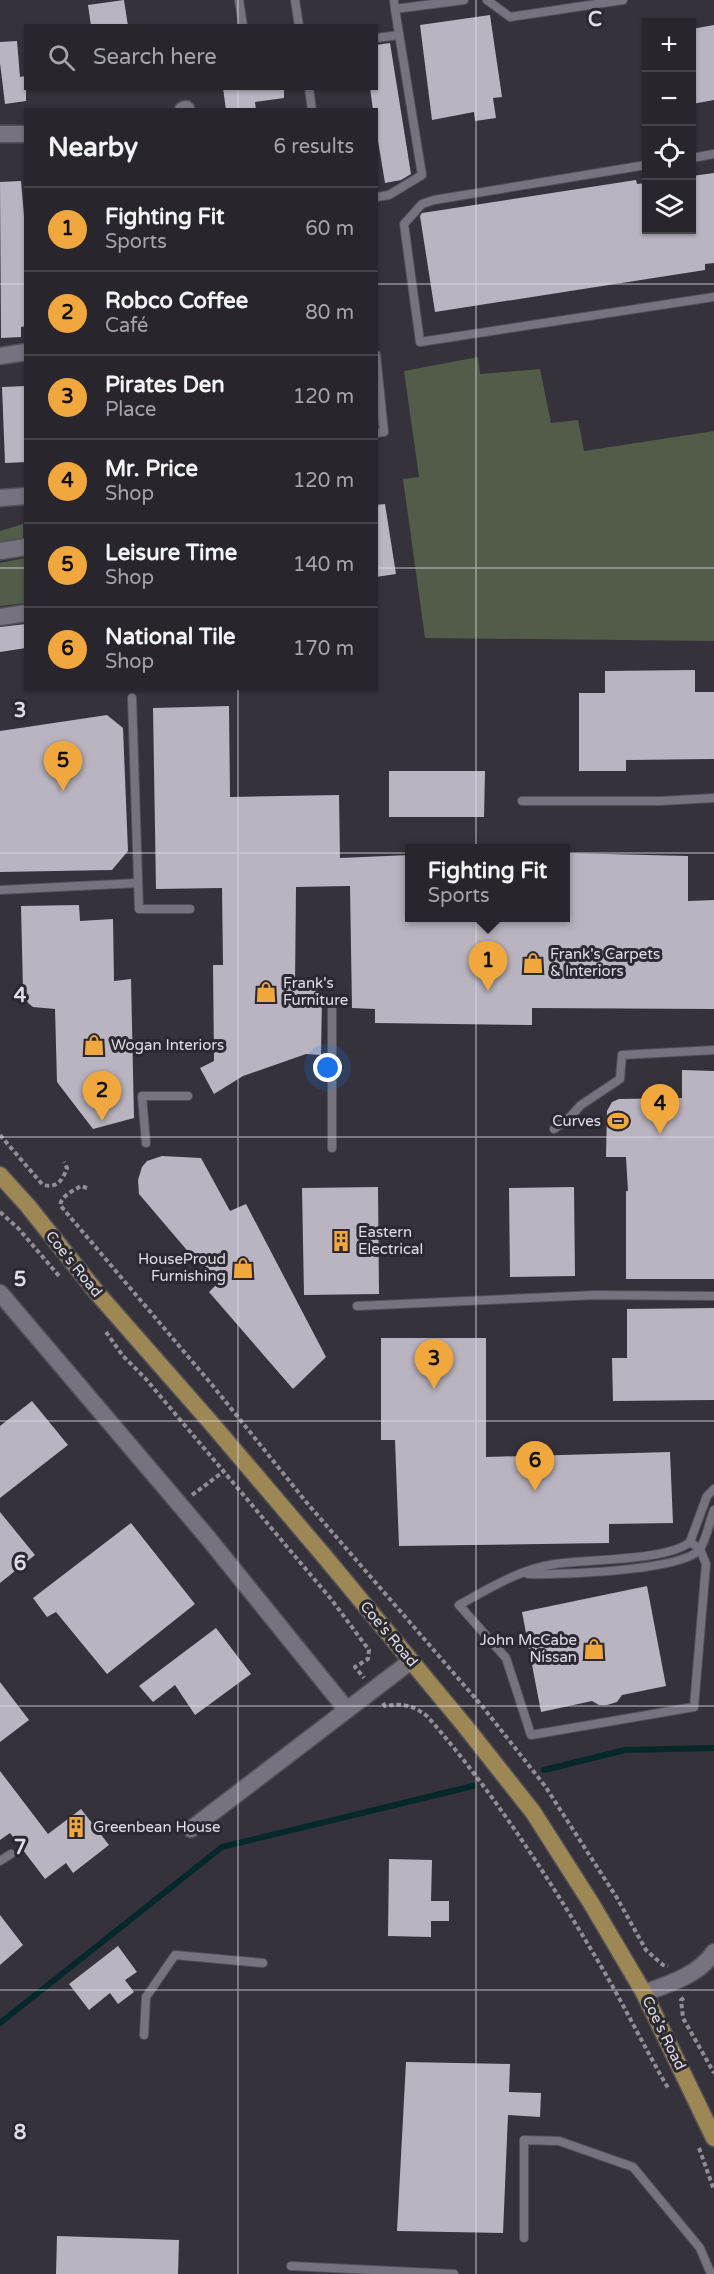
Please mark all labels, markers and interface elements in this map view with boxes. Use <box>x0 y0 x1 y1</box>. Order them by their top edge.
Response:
text: C <box>588 8 602 32</box>
map controls <box>642 18 696 234</box>
button: + <box>642 18 696 72</box>
search box <box>24 24 378 90</box>
icon: search <box>45 41 78 74</box>
text: Search here <box>93 44 217 70</box>
button: − <box>642 72 696 126</box>
button: locate <box>642 126 696 180</box>
text: Nearby <box>48 132 138 163</box>
text: 6 results <box>274 135 354 159</box>
button: layers <box>642 180 696 234</box>
text: Fighting Fit <box>105 204 225 230</box>
text: 1 <box>61 217 74 241</box>
text: 60 m <box>305 217 354 241</box>
text: Sports <box>105 230 167 254</box>
text: Robco Coffee <box>105 288 248 314</box>
text: 2 <box>61 301 74 325</box>
text: 80 m <box>305 301 354 325</box>
text: Café <box>105 314 148 338</box>
text: Pirates Den <box>105 372 225 398</box>
text: 3 <box>61 385 74 409</box>
text: 120 m <box>293 385 354 409</box>
text: Place <box>105 398 156 422</box>
text: Mr. Price <box>105 456 198 482</box>
text: 4 <box>61 469 74 493</box>
text: 120 m <box>293 469 354 493</box>
text: Shop <box>105 482 154 506</box>
text: Leisure Time <box>105 540 237 566</box>
text: 5 <box>61 553 74 577</box>
text: 140 m <box>293 553 354 577</box>
text: Shop <box>105 566 154 590</box>
text: National Tile <box>105 624 236 650</box>
text: 6 <box>61 637 74 661</box>
text: 170 m <box>293 637 354 661</box>
text: Shop <box>105 650 154 674</box>
text: 3 <box>14 699 26 723</box>
pin: 5 <box>44 742 82 791</box>
popup <box>405 844 570 922</box>
text: Fighting Fit <box>428 858 547 884</box>
text: Sports <box>428 884 490 908</box>
pin: 1 <box>468 942 508 991</box>
place label: Frank's Carpets & Interiors <box>550 945 660 980</box>
shop icon: Frank's Carpets & Interiors <box>521 951 545 975</box>
place label: Frank's Furniture <box>283 974 348 1009</box>
shop icon: Frank's Furniture <box>254 980 278 1004</box>
text: 4 <box>14 984 27 1008</box>
shop icon: Wogan Interiors <box>82 1033 106 1057</box>
place label: Wogan Interiors <box>111 1036 224 1054</box>
your location <box>313 1053 342 1082</box>
pin: 2 <box>82 1072 122 1121</box>
pin: 4 <box>640 1084 680 1134</box>
sports icon: Curves <box>606 1109 630 1133</box>
place label: Curves <box>552 1112 601 1130</box>
place label: Eastern Electrical <box>358 1223 423 1258</box>
street label: Coe's Road <box>42 1227 106 1301</box>
building icon: Eastern Electrical <box>329 1229 353 1253</box>
place label: HouseProud Furnishing <box>138 1250 226 1285</box>
shop icon: HouseProud Furnishing <box>231 1256 255 1280</box>
text: 5 <box>14 1268 26 1292</box>
pin: 3 <box>414 1340 454 1389</box>
pin: 6 <box>516 1442 554 1491</box>
text: 6 <box>14 1552 26 1576</box>
street label: Coe's Road <box>356 1598 422 1670</box>
place label: John McCabe Nissan <box>480 1631 577 1666</box>
shop icon: John McCabe Nissan <box>582 1637 606 1661</box>
building icon: Greenbean House <box>64 1815 88 1839</box>
place label: Greenbean House <box>93 1818 220 1836</box>
text: 7 <box>14 1836 26 1860</box>
street label: Coe's Road <box>638 1993 690 2073</box>
text: 8 <box>14 2121 26 2145</box>

